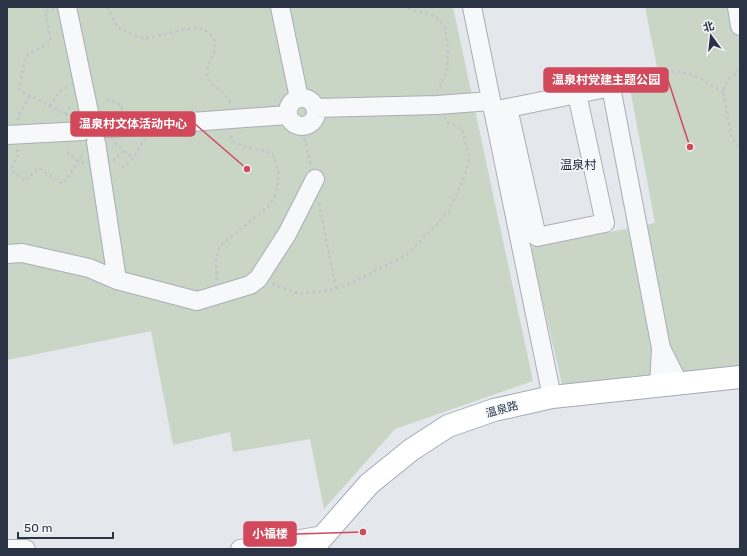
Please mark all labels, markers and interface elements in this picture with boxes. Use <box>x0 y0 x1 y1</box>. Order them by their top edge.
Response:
north arrow <box>691 16 731 56</box>
text: 北 <box>702 19 716 35</box>
callout: 温泉村党建主题公园 <box>544 68 668 92</box>
text: 温泉村党建主题公园 <box>552 73 660 87</box>
callout: 温泉村文体活动中心 <box>71 112 195 136</box>
text: 温泉村文体活动中心 <box>79 117 187 131</box>
district label: 温泉村 <box>560 158 597 172</box>
street label: 温泉路 <box>485 399 520 420</box>
scale bar <box>18 514 113 540</box>
text: 50 m <box>24 521 52 535</box>
callout: 小福楼 <box>244 522 296 546</box>
text: 小福楼 <box>252 527 288 541</box>

